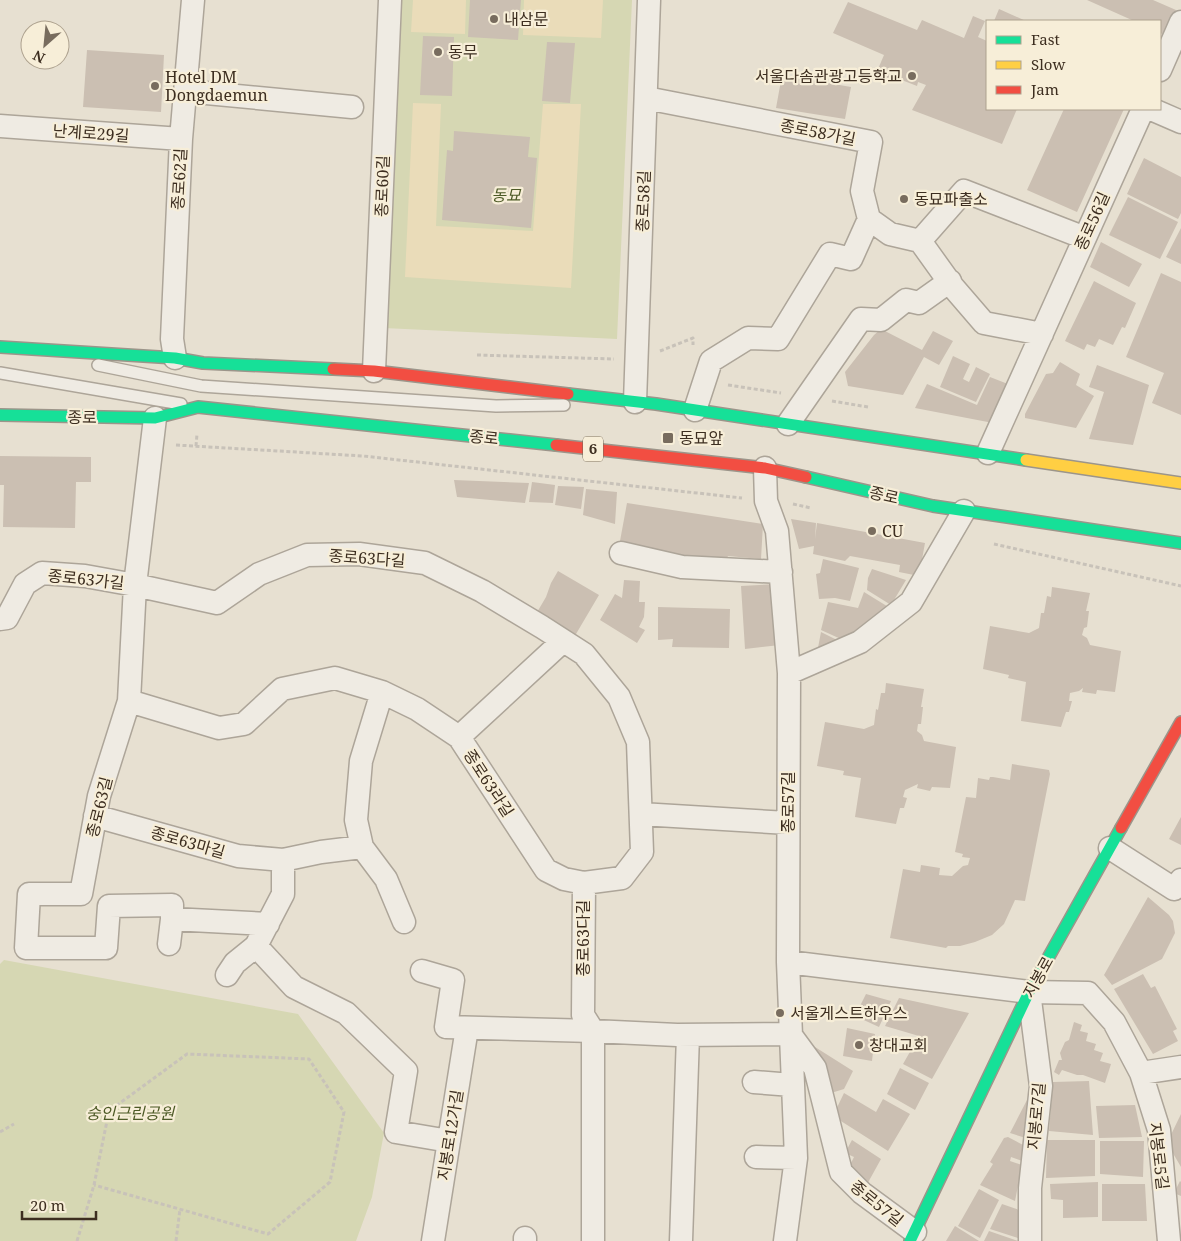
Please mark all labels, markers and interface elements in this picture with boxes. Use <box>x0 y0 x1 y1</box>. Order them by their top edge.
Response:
place label: 내삼문 <box>504 8 548 30</box>
marker: 내삼문 <box>488 13 500 25</box>
north arrow <box>20 20 70 70</box>
legend <box>986 20 1161 110</box>
text: Fast <box>1031 29 1060 49</box>
place label: 동무 <box>448 41 478 63</box>
text: N <box>30 46 48 68</box>
marker: 동무 <box>432 46 444 58</box>
text: Slow <box>1031 54 1065 74</box>
place label: 서울다솜관광고등학교 <box>755 65 902 87</box>
place label: Hotel DM Dongdaemun <box>165 66 268 106</box>
marker: 서울다솜관광고등학교 <box>906 70 918 82</box>
text: Jam <box>1030 79 1059 99</box>
marker: Hotel DM Dongdaemun <box>149 80 161 92</box>
street label: 종로58가길 <box>778 114 858 150</box>
street label: 난계로29길 <box>52 119 130 147</box>
street label: 종로62길 <box>166 147 192 211</box>
street label: 종로60길 <box>370 155 394 217</box>
street label: 종로58길 <box>631 170 655 232</box>
park label: 동묘 <box>491 184 522 206</box>
place label: 동묘파출소 <box>914 188 988 210</box>
street label: 종로56길 <box>1069 188 1115 254</box>
marker: 동묘파출소 <box>898 193 910 205</box>
street label: 종로 <box>67 406 97 428</box>
street label: 종로 <box>468 425 500 450</box>
place label: 동묘앞 <box>679 427 723 449</box>
marker: 동묘앞 <box>661 431 675 445</box>
road number: 6 <box>583 436 603 462</box>
street label: 종로 <box>867 481 901 509</box>
place label: CU <box>882 520 904 542</box>
marker: CU <box>866 525 878 537</box>
street label: 종로63다길 <box>328 544 406 572</box>
street label: 종로63가길 <box>47 564 125 594</box>
street label: 종로63라길 <box>459 745 519 821</box>
street label: 종로57길 <box>777 771 799 833</box>
street label: 종로63길 <box>81 774 117 840</box>
street label: 종로63마길 <box>148 821 228 863</box>
street label: 종로63다길 <box>572 900 594 976</box>
street label: 지봉로 <box>1018 952 1058 1002</box>
place label: 서울게스트하우스 <box>790 1002 908 1024</box>
marker: 서울게스트하우스 <box>774 1007 786 1019</box>
place label: 창대교회 <box>869 1034 928 1056</box>
marker: 창대교회 <box>853 1039 865 1051</box>
street label: 지봉로7길 <box>1022 1081 1050 1151</box>
street label: 지봉로12가길 <box>432 1088 468 1182</box>
park label: 숭인근린공원 <box>86 1102 175 1124</box>
street label: 지봉로5길 <box>1144 1121 1174 1191</box>
street label: 종로57길 <box>846 1175 908 1231</box>
scale bar <box>22 1188 96 1220</box>
text: 20 m <box>30 1195 65 1215</box>

